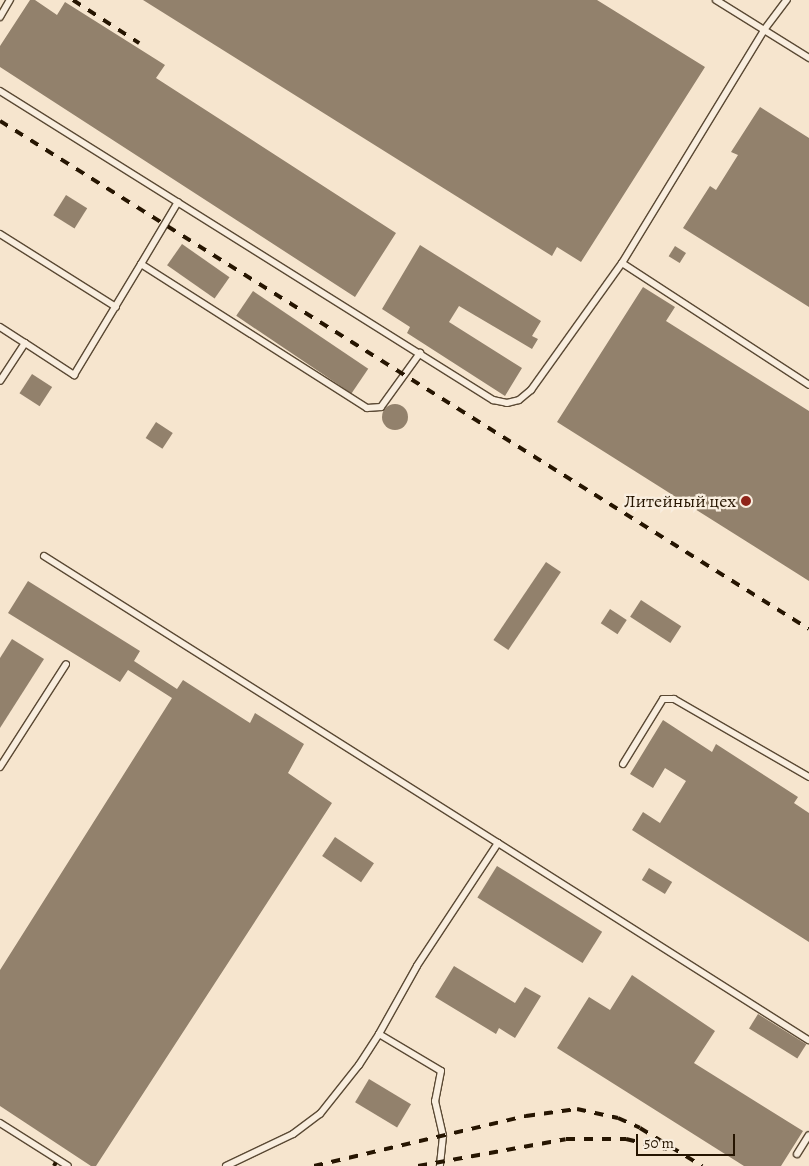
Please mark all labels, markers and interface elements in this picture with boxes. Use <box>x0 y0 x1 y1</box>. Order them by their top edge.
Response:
place label: Литейный цех <box>624 490 736 512</box>
marker: Литейный цех <box>740 495 752 507</box>
scale bar <box>639 1124 738 1156</box>
text: 50 m <box>644 1133 674 1153</box>

